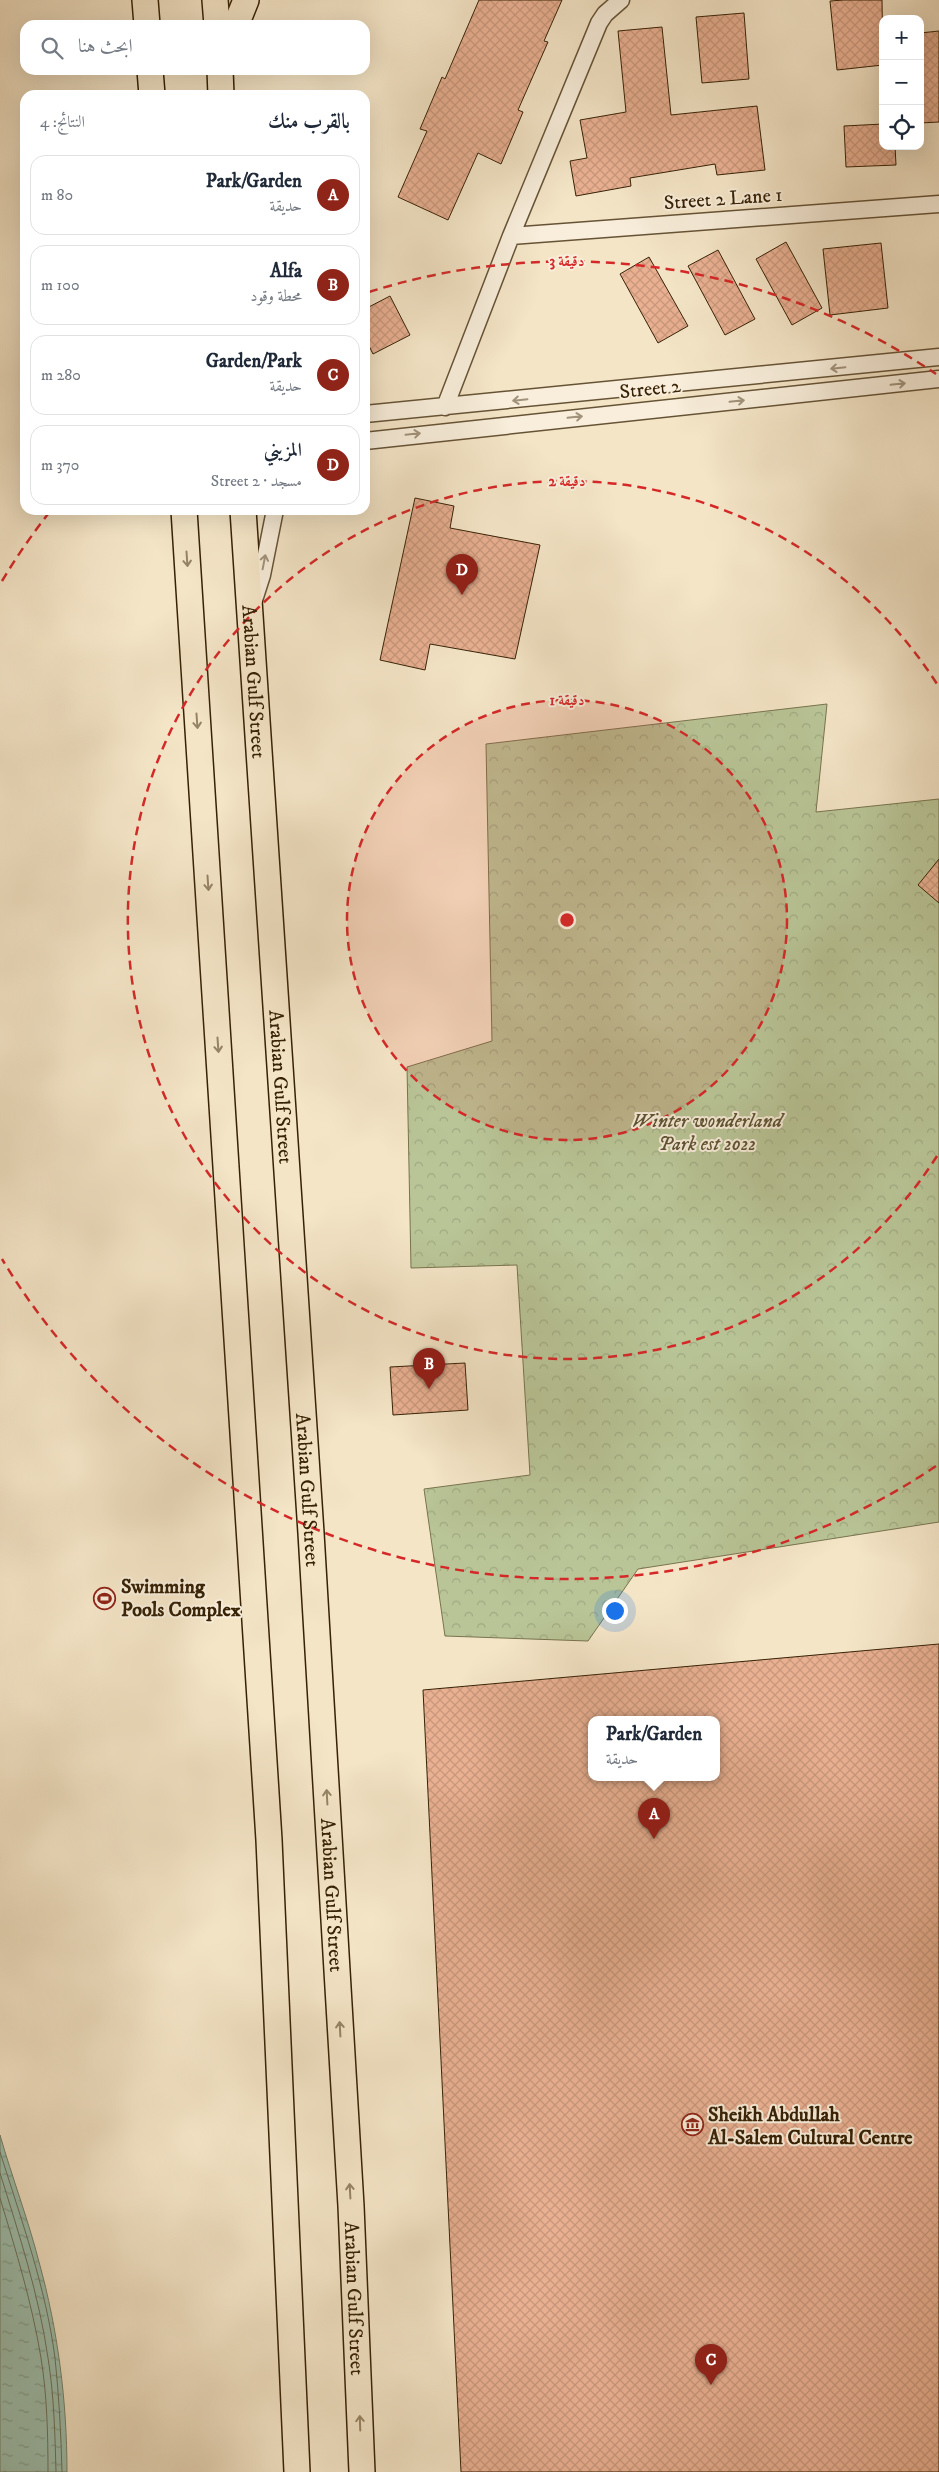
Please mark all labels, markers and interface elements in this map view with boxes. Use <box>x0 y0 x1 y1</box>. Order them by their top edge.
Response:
map controls <box>879 15 924 150</box>
button: + <box>879 15 924 60</box>
search box <box>20 20 370 75</box>
icon: search <box>38 34 66 62</box>
text: ابحث هنا <box>78 35 133 58</box>
button: − <box>879 60 924 105</box>
button: locate <box>879 105 924 150</box>
text: بالقرب منك <box>268 109 350 135</box>
text: النتائج: 4 <box>40 112 85 132</box>
text: Park/Garden <box>206 170 302 193</box>
street label: Street 2 Lane 1 <box>663 183 783 216</box>
text: 80 m <box>41 185 73 205</box>
text: A <box>328 185 338 205</box>
text: حديقة <box>270 196 302 216</box>
text: 3 دقيقة <box>549 252 585 271</box>
text: Alfa <box>270 260 302 283</box>
text: 100 m <box>41 275 80 295</box>
text: B <box>328 275 338 295</box>
text: محطة وقود <box>250 286 302 306</box>
text: Garden/Park <box>206 350 302 373</box>
one-way arrow <box>831 363 847 372</box>
text: 280 m <box>41 365 81 385</box>
text: C <box>328 365 338 385</box>
street label: Street 2 <box>618 374 682 405</box>
text: حديقة <box>270 376 302 396</box>
one-way arrow <box>890 379 906 389</box>
one-way arrow <box>512 395 528 405</box>
one-way arrow <box>728 396 744 405</box>
one-way arrow <box>567 412 583 422</box>
one-way arrow <box>405 429 421 439</box>
text: المزيني <box>264 439 302 462</box>
text: 370 m <box>41 455 79 475</box>
text: D <box>327 455 339 475</box>
text: مسجد · Street 2 <box>211 471 302 491</box>
text: 2 دقيقة <box>549 472 585 491</box>
one-way arrow <box>182 550 191 566</box>
pin: D <box>446 554 478 595</box>
one-way arrow <box>260 555 269 571</box>
street label: Arabian Gulf Street <box>235 604 270 759</box>
text: 1 دقيقة <box>550 691 584 710</box>
one-way arrow <box>193 713 202 729</box>
one-way arrow <box>203 875 212 891</box>
centre of rings <box>558 911 576 929</box>
street label: Arabian Gulf Street <box>262 1009 297 1165</box>
one-way arrow <box>213 1037 222 1053</box>
park label: Winter wonderland Park est 2022 <box>632 1109 786 1157</box>
pin: B <box>413 1348 445 1389</box>
street label: Arabian Gulf Street <box>289 1412 324 1568</box>
place label: Swimming Pools Complex <box>121 1575 241 1623</box>
sports icon: Swimming Pools Complex <box>93 1586 117 1610</box>
your location <box>602 1598 628 1624</box>
popup <box>588 1716 720 1781</box>
text: Park/Garden <box>606 1723 702 1746</box>
text: حديقة <box>606 1749 638 1769</box>
one-way arrow <box>322 1789 331 1805</box>
pin: A <box>638 1798 670 1839</box>
street label: Arabian Gulf Street <box>314 1818 348 1973</box>
one-way arrow <box>336 2021 345 2037</box>
place label: Sheikh Abdullah Al-Salem Cultural Centre <box>707 2103 913 2151</box>
museum icon: Sheikh Abdullah Al-Salem Cultural Centre <box>680 2113 704 2137</box>
one-way arrow <box>345 2183 354 2199</box>
street label: Arabian Gulf Street <box>338 2221 369 2376</box>
pin: C <box>695 2344 727 2385</box>
one-way arrow <box>355 2416 364 2432</box>

